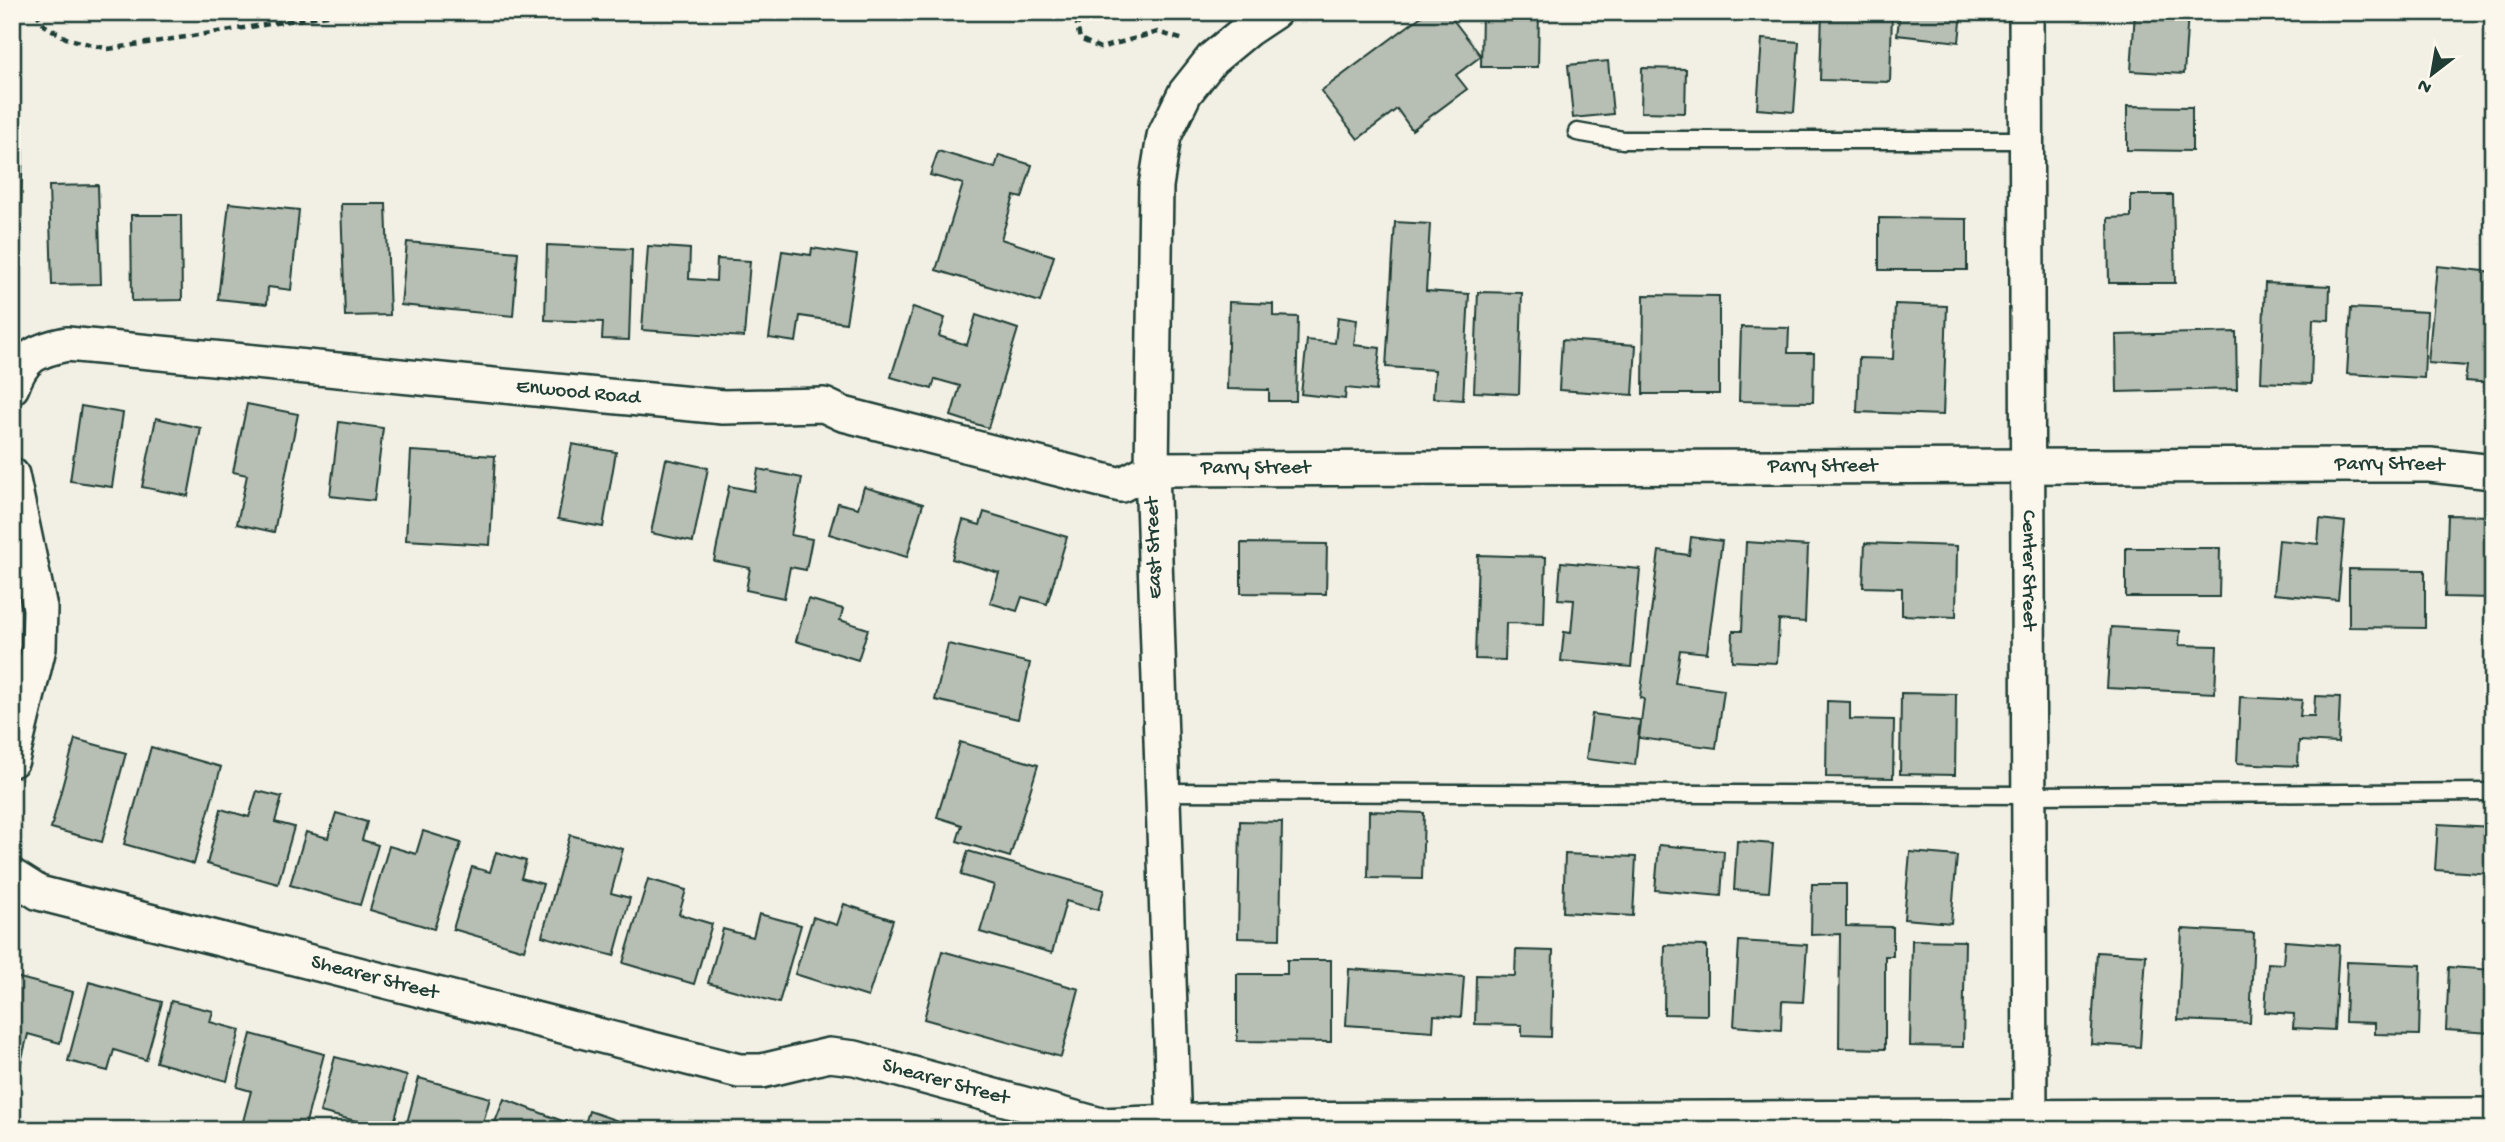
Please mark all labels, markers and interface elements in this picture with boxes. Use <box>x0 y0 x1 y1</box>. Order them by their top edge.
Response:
north arrow <box>2396 38 2466 108</box>
text: N <box>2414 73 2436 99</box>
street label: Enwood Road <box>515 375 643 412</box>
street label: Parry Street <box>2334 452 2448 479</box>
street label: Parry Street <box>1767 454 1880 479</box>
street label: Parry Street <box>1200 456 1313 481</box>
street label: East Street <box>1141 494 1169 599</box>
street label: Center Street <box>2015 510 2041 633</box>
street label: Shearer Street <box>308 950 443 1007</box>
street label: Shearer Street <box>879 1053 1014 1112</box>

